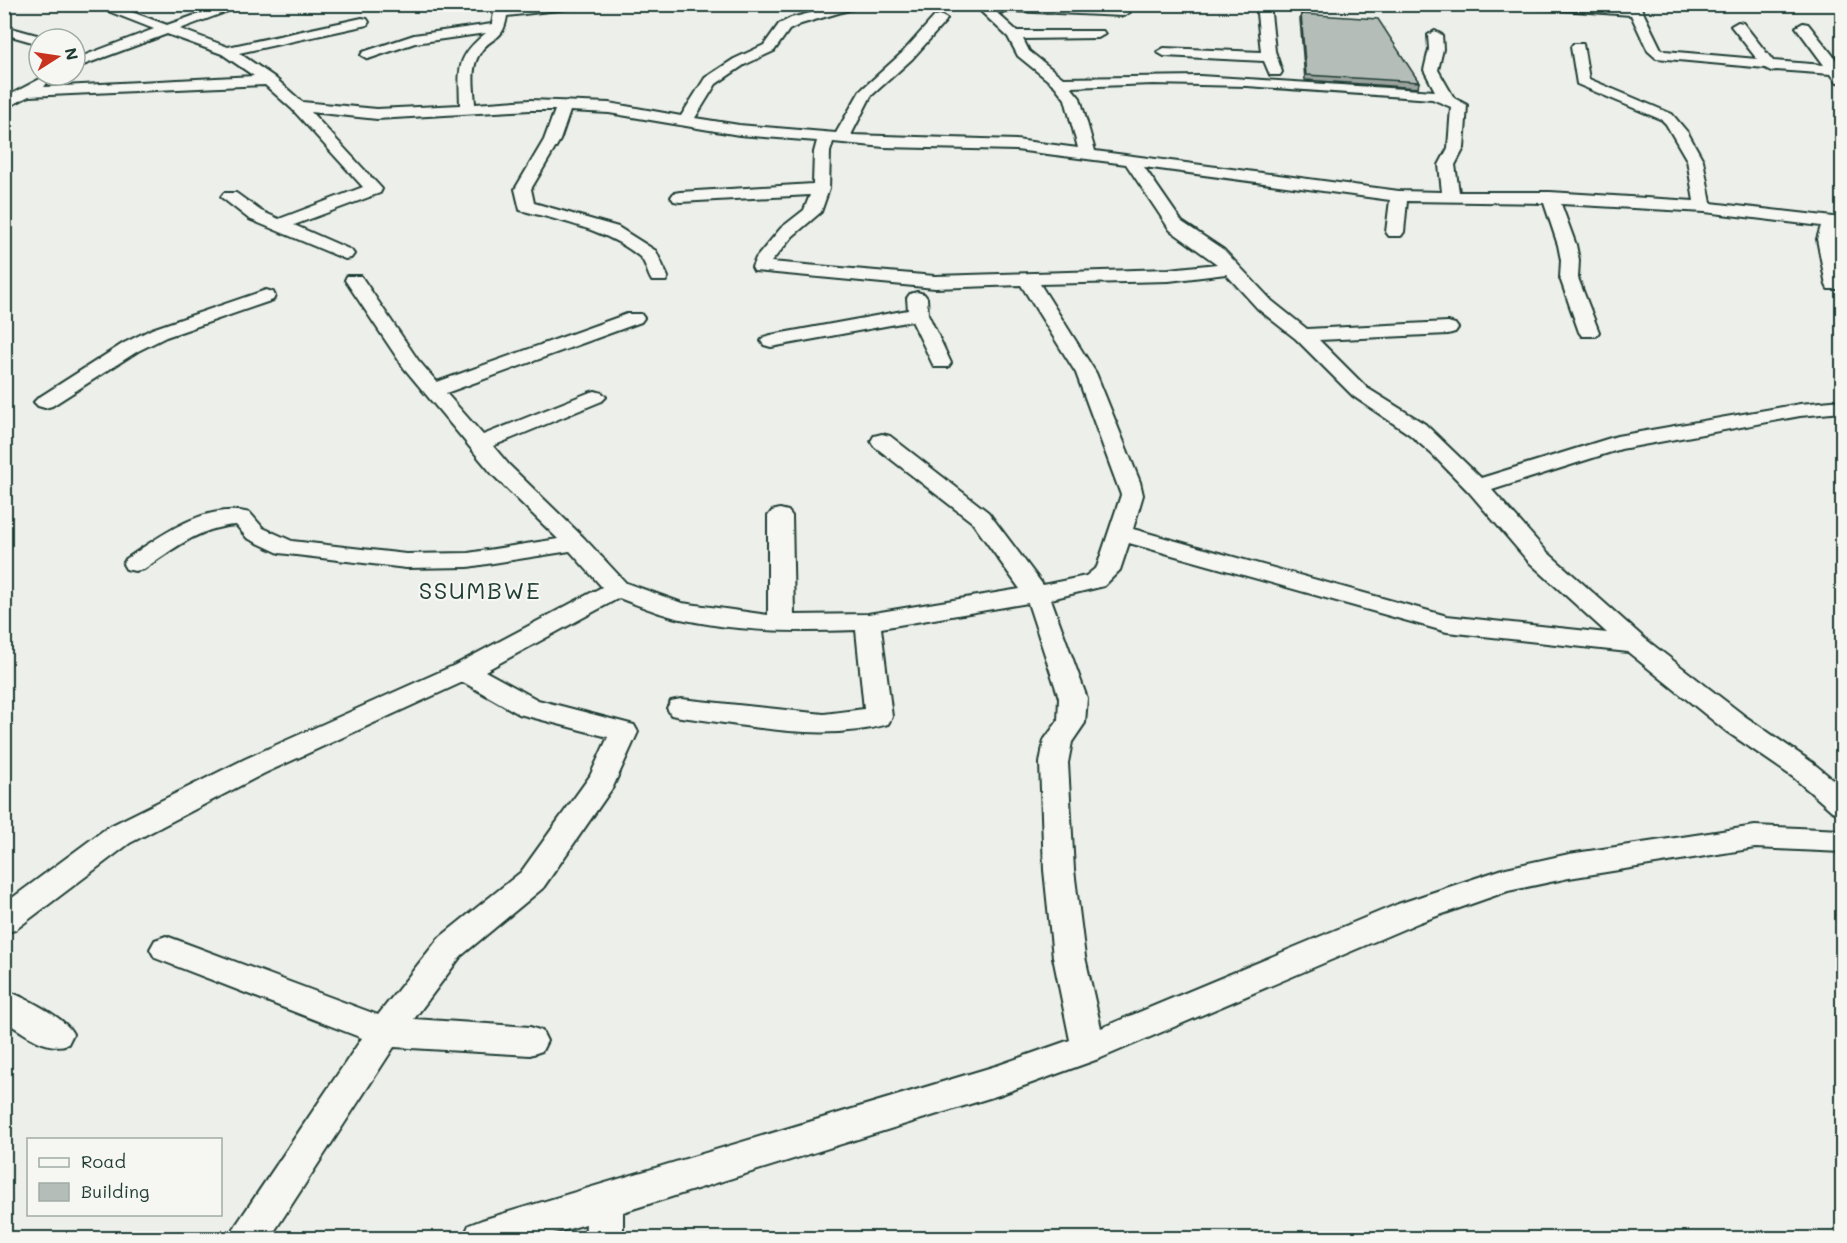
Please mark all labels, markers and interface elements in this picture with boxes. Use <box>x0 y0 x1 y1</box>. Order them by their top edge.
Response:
north arrow <box>27 27 87 87</box>
text: N <box>61 46 84 62</box>
district label: SSUMBWE <box>419 574 541 605</box>
legend <box>27 1138 222 1216</box>
text: Road <box>81 1149 126 1173</box>
text: Building <box>81 1179 149 1203</box>

